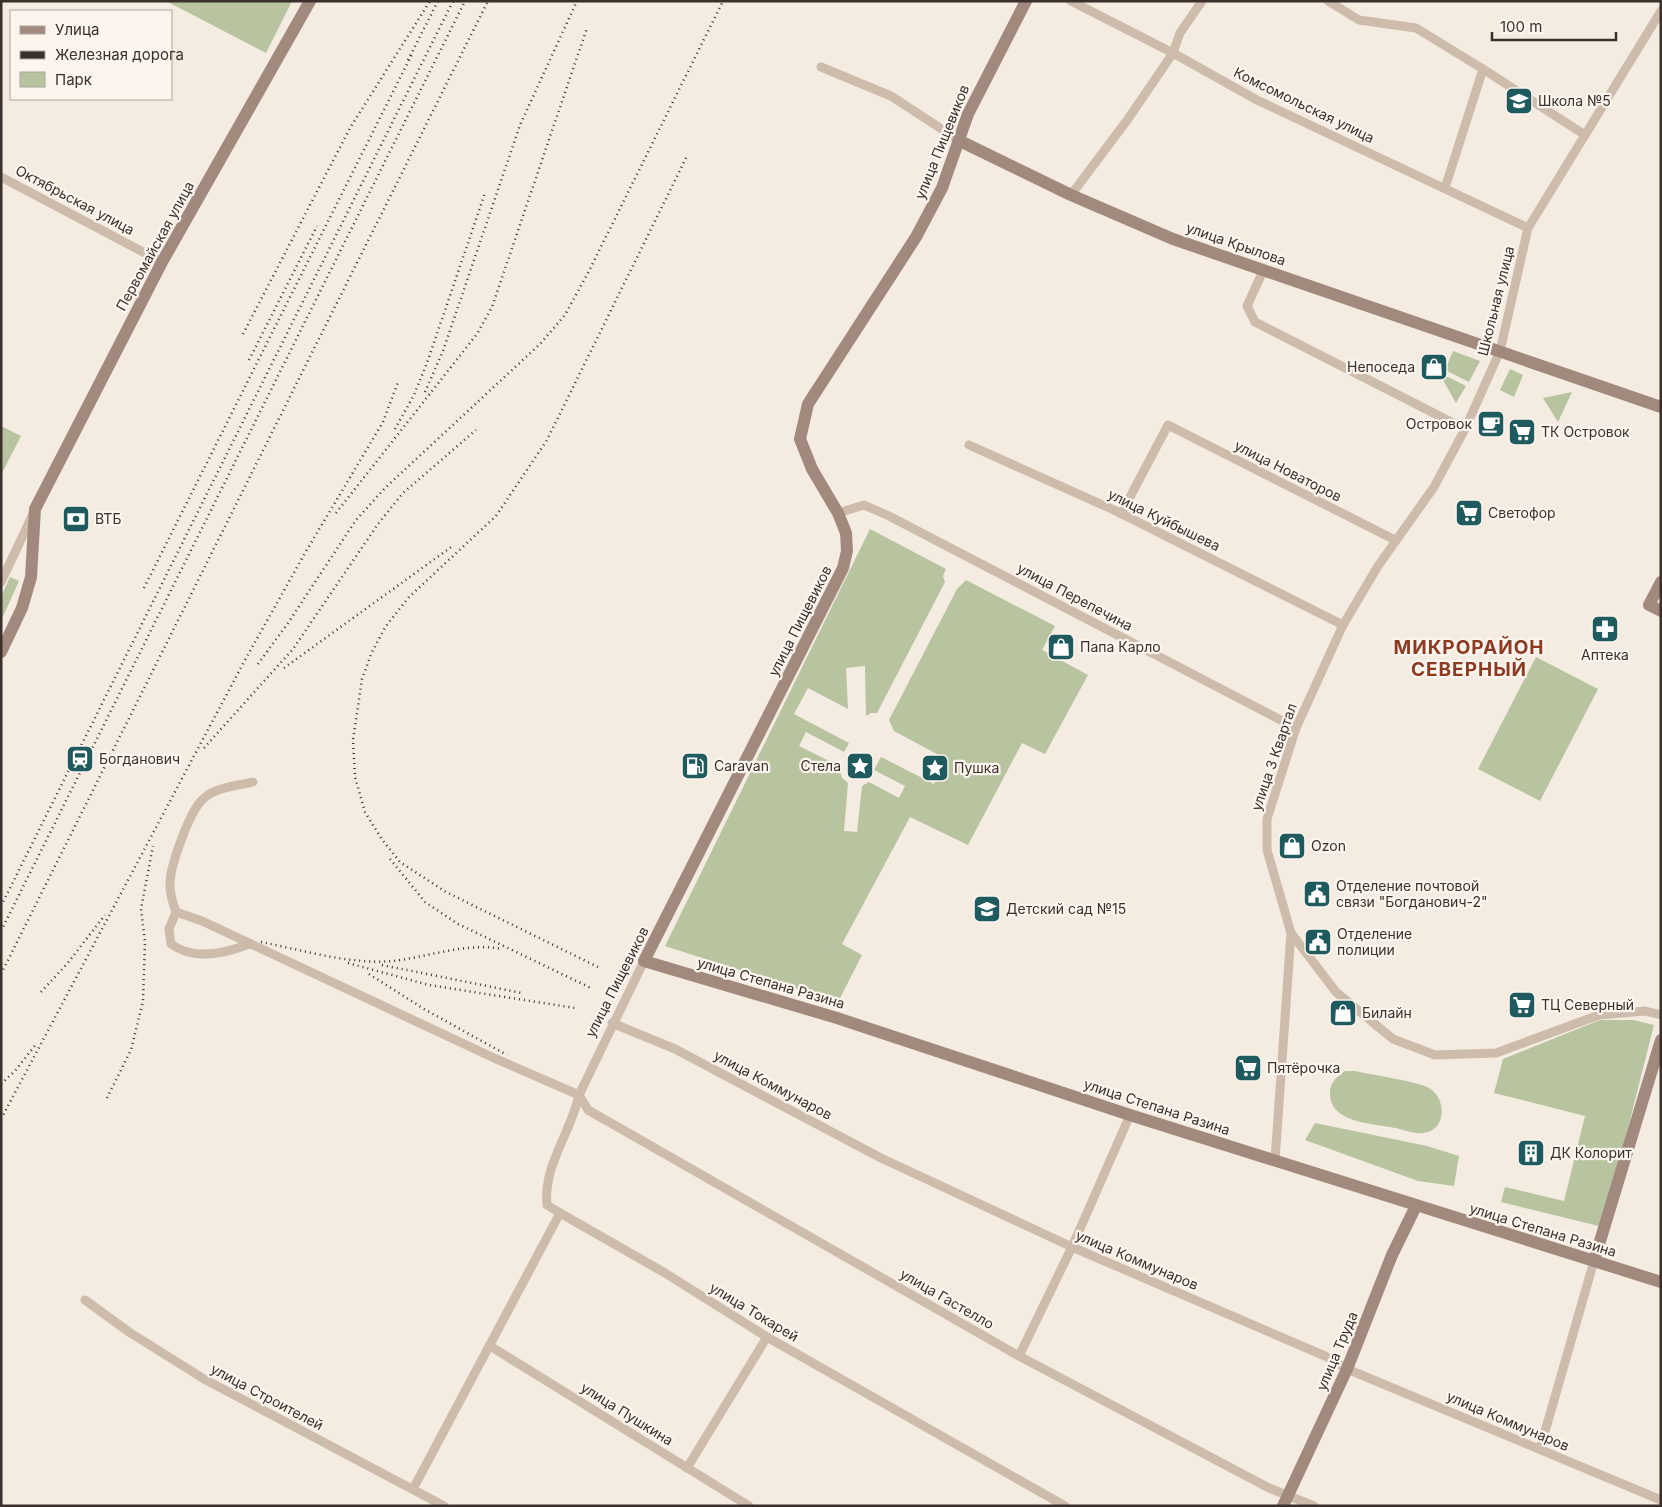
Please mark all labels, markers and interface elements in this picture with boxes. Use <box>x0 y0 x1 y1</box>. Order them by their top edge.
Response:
legend <box>10 10 172 100</box>
scale bar <box>1492 10 1616 42</box>
text: 100 m <box>1500 17 1542 36</box>
text: Улица <box>55 20 99 39</box>
text: Железная дорога <box>55 45 184 64</box>
street label: Комсомольская улица <box>1231 63 1377 146</box>
text: Парк <box>55 70 92 89</box>
street label: улица Пищевиков <box>911 82 972 202</box>
school or university icon: Школа №5 <box>1504 86 1534 116</box>
place label: Школа №5 <box>1538 92 1611 109</box>
street label: Октябрьская улица <box>13 161 138 238</box>
street label: Первомайская улица <box>112 178 197 313</box>
street label: улица Крылова <box>1184 219 1288 269</box>
street label: Школьная улица <box>1474 244 1517 358</box>
shop icon: Непоседа <box>1419 352 1449 382</box>
place label: Непоседа <box>1347 358 1415 375</box>
cafe icon: Островок <box>1476 409 1506 439</box>
place label: Островок <box>1406 415 1472 432</box>
supermarket icon: ТК Островок <box>1507 417 1537 447</box>
place label: ТК Островок <box>1541 423 1630 440</box>
street label: улица Новаторов <box>1232 436 1345 505</box>
street label: улица Куйбышева <box>1105 485 1223 554</box>
supermarket icon: Светофор <box>1454 498 1484 528</box>
bank icon: ВТБ <box>61 504 91 534</box>
place label: Светофор <box>1488 504 1556 521</box>
place label: ВТБ <box>95 510 121 527</box>
street label: улица Перепечина <box>1015 559 1136 634</box>
street label: улица Пищевиков <box>764 563 835 679</box>
pharmacy icon: Аптека <box>1590 614 1620 644</box>
shop icon: Папа Карло <box>1046 632 1076 662</box>
district label: МИКРОРАЙОН СЕВЕРНЫЙ <box>1393 635 1545 681</box>
place label: Папа Карло <box>1080 638 1161 655</box>
place label: Аптека <box>1581 646 1629 663</box>
street label: улица 3 Квартал <box>1247 701 1300 813</box>
station icon: Богданович <box>65 744 95 774</box>
place label: Богданович <box>99 750 180 767</box>
fuel station icon: Caravan <box>680 751 710 781</box>
place icon: Стела <box>845 751 875 781</box>
place icon: Пушка <box>920 753 950 783</box>
place label: Caravan <box>714 757 769 774</box>
place label: Стела <box>800 757 841 774</box>
place label: Пушка <box>954 759 999 776</box>
shop icon: Ozon <box>1277 831 1307 861</box>
place label: Ozon <box>1311 837 1346 854</box>
place label: Отделение почтовой связи "Богданович-2" <box>1336 877 1488 910</box>
public building icon: Отделение почтовой связи "Богданович-2" <box>1302 879 1332 909</box>
school or university icon: Детский сад №15 <box>972 894 1002 924</box>
place label: Детский сад №15 <box>1006 900 1126 917</box>
street label: улица Пищевиков <box>581 924 652 1040</box>
place label: Отделение полиции <box>1337 925 1412 958</box>
public building icon: Отделение полиции <box>1303 927 1333 957</box>
street label: улица Степана Разина <box>695 953 847 1012</box>
supermarket icon: ТЦ Северный <box>1507 990 1537 1020</box>
place label: ТЦ Северный <box>1541 996 1634 1013</box>
shop icon: Билайн <box>1328 998 1358 1028</box>
place label: Билайн <box>1362 1004 1412 1021</box>
street label: улица Коммунаров <box>711 1046 835 1123</box>
supermarket icon: Пятёрочка <box>1233 1053 1263 1083</box>
place label: Пятёрочка <box>1267 1059 1340 1076</box>
street label: улица Степана Разина <box>1082 1075 1232 1138</box>
building icon: ДК Колорит <box>1516 1138 1546 1168</box>
place label: ДК Колорит <box>1550 1144 1632 1161</box>
street label: улица Степана Разина <box>1468 1199 1619 1260</box>
street label: улица Коммунаров <box>1073 1226 1201 1293</box>
street label: улица Гастелло <box>897 1265 997 1332</box>
street label: улица Токарей <box>707 1278 802 1345</box>
street label: улица Труда <box>1312 1309 1361 1393</box>
street label: улица Строителей <box>208 1360 326 1433</box>
street label: улица Пушкина <box>578 1378 677 1449</box>
street label: улица Коммунаров <box>1444 1387 1572 1454</box>

